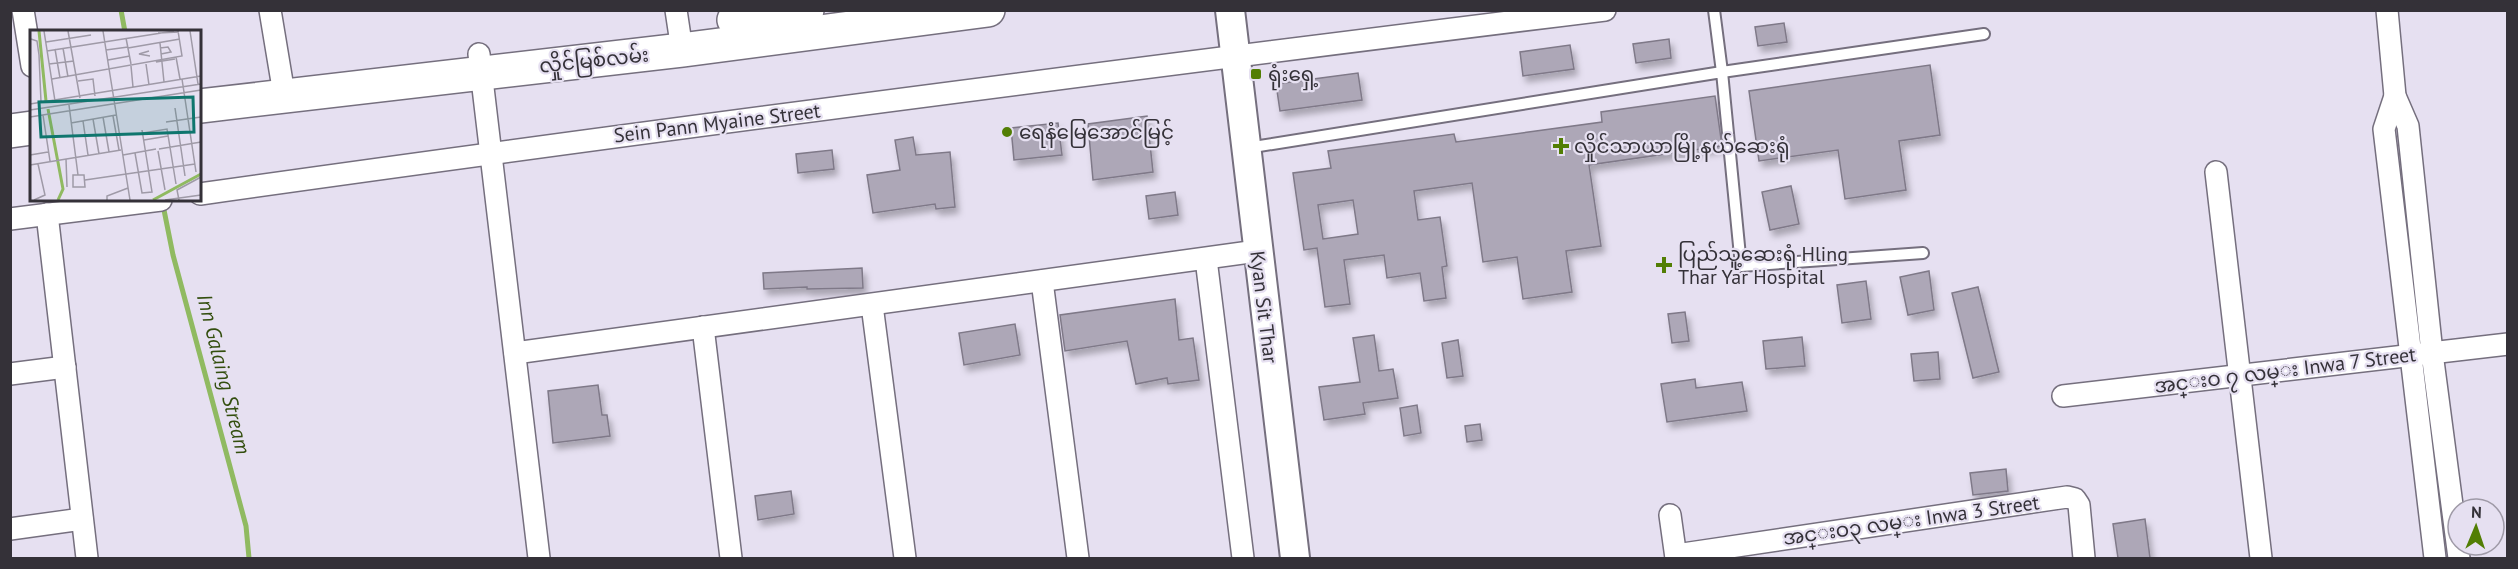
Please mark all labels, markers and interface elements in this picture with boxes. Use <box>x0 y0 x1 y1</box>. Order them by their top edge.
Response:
inset map <box>30 30 201 201</box>
street label: လှိုင်မြစ်လမ်း <box>538 40 650 82</box>
place label: ရုံးရှေ့ <box>1268 61 1318 91</box>
marker: ရုံးရှေ့ <box>1249 67 1263 81</box>
street label: Sein Pann Myaine Street <box>612 97 822 149</box>
place label: ရေနံမြေအောင်မြင့် <box>1019 118 1174 148</box>
marker: ရေနံမြေအောင်မြင့် <box>1000 125 1014 139</box>
place label: လှိုင်သာယာမြို့နယ်ဆေးရုံ <box>1574 132 1790 163</box>
marker: လှိုင်သာယာမြို့နယ်ဆေးရုံ <box>1552 137 1570 155</box>
place label: ပြည်သူ့ဆေးရုံ Hling Thar Yar Hospital <box>1678 240 1848 290</box>
street label: Kyan Sit Thar <box>1244 249 1284 365</box>
marker: ပြည်သူ့ဆေးရုံ Hling Thar Yar Hospital <box>1655 256 1673 274</box>
water label: Inn Galaing Stream <box>191 291 257 457</box>
street label: အင္းဝ ၇ လမ္း Inwa 7 Street <box>2153 341 2418 402</box>
street label: အင္းဝ၃ လမ္း Inwa 3 Street <box>1781 489 2041 554</box>
north arrow <box>2446 497 2506 557</box>
text: N <box>2471 502 2482 522</box>

